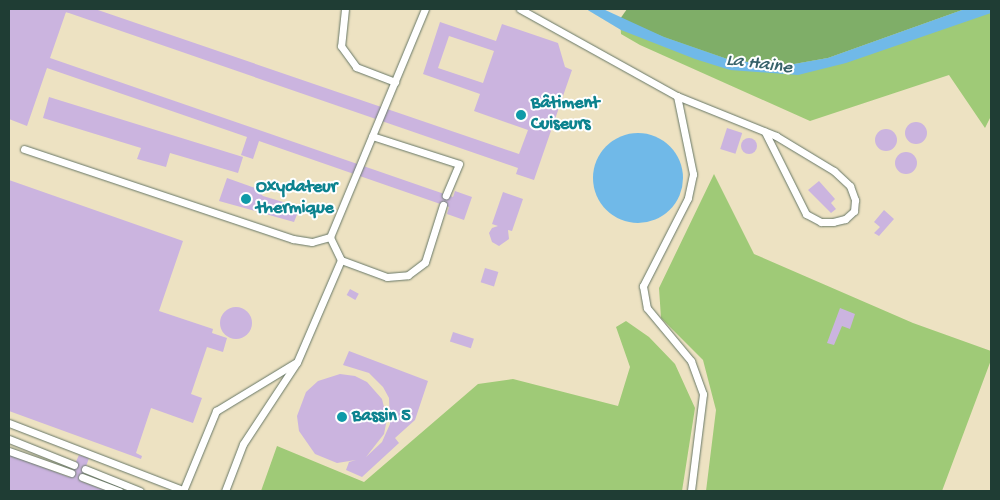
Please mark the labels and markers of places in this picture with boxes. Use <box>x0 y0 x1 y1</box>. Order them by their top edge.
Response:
place label: Bâtiment Cuiseurs <box>531 94 599 136</box>
marker: Bâtiment Cuiseurs <box>515 109 527 121</box>
place label: Oxydateur thermique <box>256 178 337 220</box>
marker: Oxydateur thermique <box>240 193 252 205</box>
place label: Bassin 5 <box>352 406 411 428</box>
marker: Bassin 5 <box>336 411 348 423</box>

